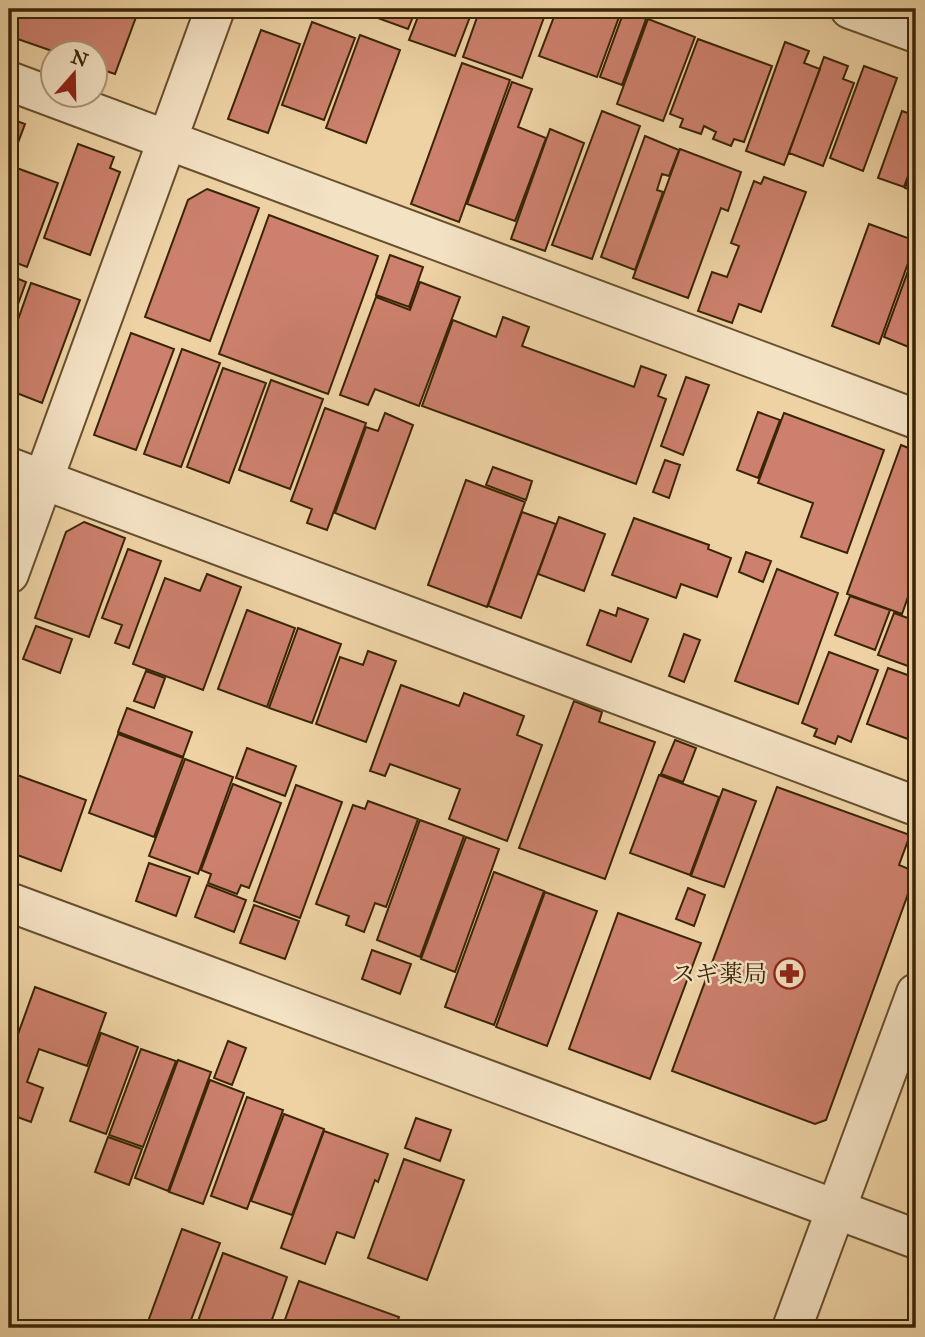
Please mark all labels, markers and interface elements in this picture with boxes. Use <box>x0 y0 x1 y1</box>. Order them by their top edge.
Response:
north arrow <box>38 38 108 108</box>
text: N <box>68 45 91 72</box>
pharmacy icon: スギ薬局 <box>773 957 807 991</box>
place label: スギ薬局 <box>671 959 767 989</box>

